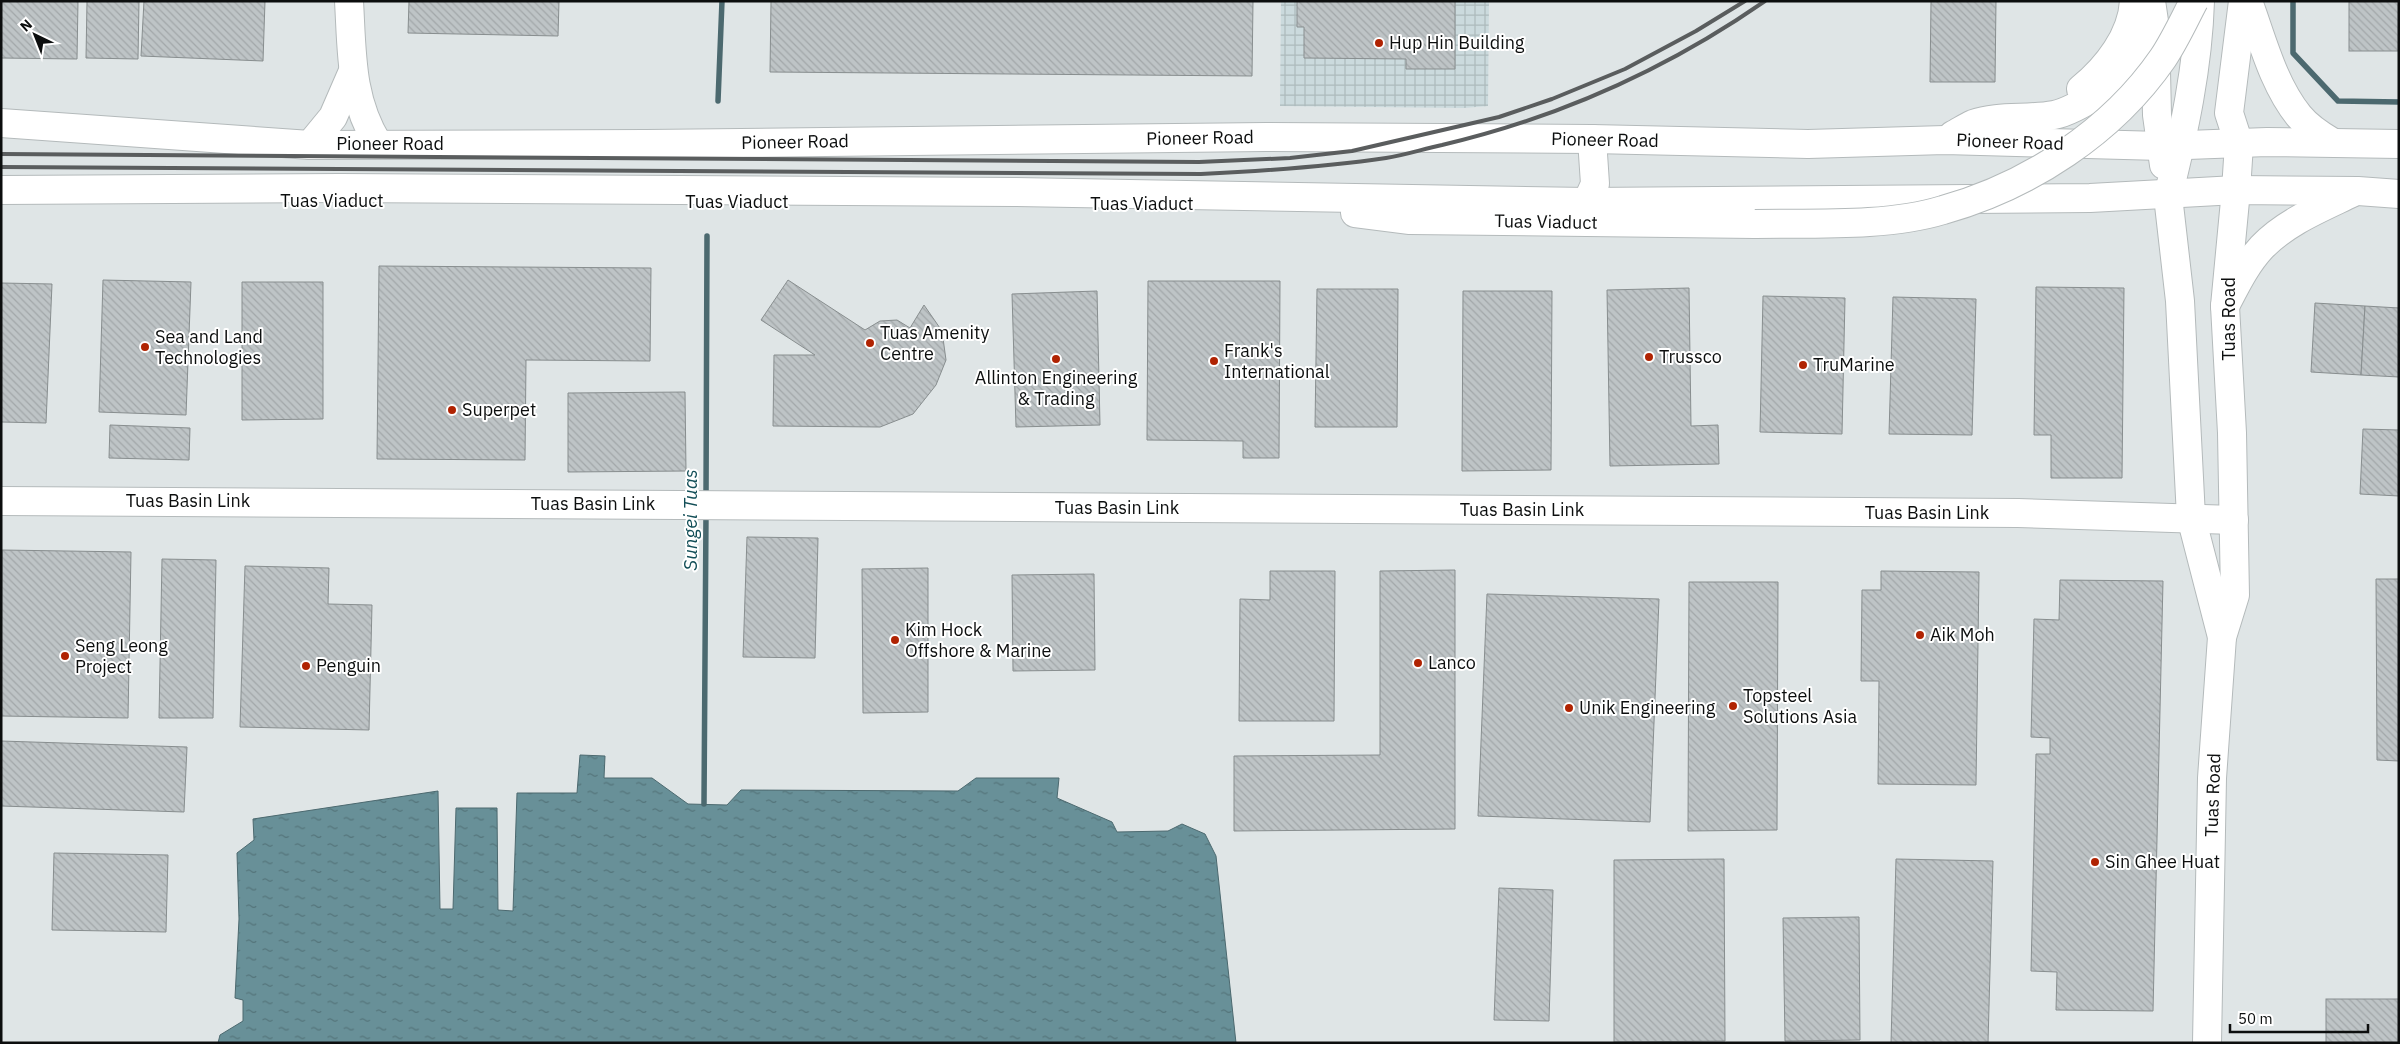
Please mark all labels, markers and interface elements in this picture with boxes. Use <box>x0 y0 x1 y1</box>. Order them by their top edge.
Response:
north arrow <box>10 10 60 60</box>
text: N <box>16 15 36 36</box>
place label: Hup Hin Building <box>1389 31 1525 54</box>
marker: Hup Hin Building <box>1373 37 1385 49</box>
street label: Pioneer Road <box>1146 125 1254 150</box>
street label: Pioneer Road <box>1551 127 1659 152</box>
street label: Pioneer Road <box>1956 128 2064 155</box>
street label: Pioneer Road <box>741 129 849 154</box>
street label: Pioneer Road <box>336 132 444 155</box>
street label: Tuas Viaduct <box>280 189 384 212</box>
street label: Tuas Viaduct <box>685 190 789 213</box>
street label: Tuas Viaduct <box>1090 192 1194 215</box>
street label: Tuas Viaduct <box>1494 209 1598 234</box>
street label: Tuas Road <box>2217 277 2240 361</box>
place label: Tuas Amenity Centre <box>880 321 989 365</box>
place label: Sea and Land Technologies <box>155 325 263 369</box>
marker: Tuas Amenity Centre <box>864 337 876 349</box>
place label: Frank's International <box>1224 339 1330 383</box>
marker: Sea and Land Technologies <box>139 341 151 353</box>
place label: Trussco <box>1659 345 1722 368</box>
marker: Trussco <box>1643 351 1655 363</box>
marker: Allinton Engineering & Trading <box>1050 353 1062 365</box>
place label: TruMarine <box>1813 353 1895 376</box>
marker: Frank's International <box>1208 355 1220 367</box>
marker: TruMarine <box>1797 359 1809 371</box>
place label: Allinton Engineering & Trading <box>975 366 1138 410</box>
place label: Superpet <box>462 398 536 421</box>
marker: Superpet <box>446 404 458 416</box>
water label: Sungei Tuas <box>678 469 702 571</box>
street label: Tuas Basin Link <box>126 489 251 512</box>
street label: Tuas Basin Link <box>531 492 656 515</box>
street label: Tuas Basin Link <box>1055 496 1180 519</box>
street label: Tuas Basin Link <box>1460 498 1585 521</box>
street label: Tuas Basin Link <box>1865 501 1990 524</box>
place label: Kim Hock Offshore & Marine <box>905 618 1051 662</box>
place label: Aik Moh <box>1930 623 1995 646</box>
marker: Aik Moh <box>1914 629 1926 641</box>
place label: Seng Leong Project <box>75 634 168 678</box>
marker: Kim Hock Offshore & Marine <box>889 634 901 646</box>
marker: Seng Leong Project <box>59 650 71 662</box>
place label: Lanco <box>1428 651 1476 674</box>
place label: Penguin <box>316 654 381 677</box>
marker: Lanco <box>1412 657 1424 669</box>
marker: Penguin <box>300 660 312 672</box>
place label: Topsteel Solutions Asia <box>1743 684 1858 728</box>
place label: Unik Engineering <box>1579 696 1716 719</box>
marker: Topsteel Solutions Asia <box>1727 700 1739 712</box>
marker: Unik Engineering <box>1563 702 1575 714</box>
street label: Tuas Road <box>2200 753 2225 837</box>
place label: Sin Ghee Huat <box>2105 850 2220 873</box>
marker: Sin Ghee Huat <box>2089 856 2101 868</box>
scale bar <box>2230 1002 2368 1034</box>
text: 50 m <box>2238 1009 2273 1028</box>

